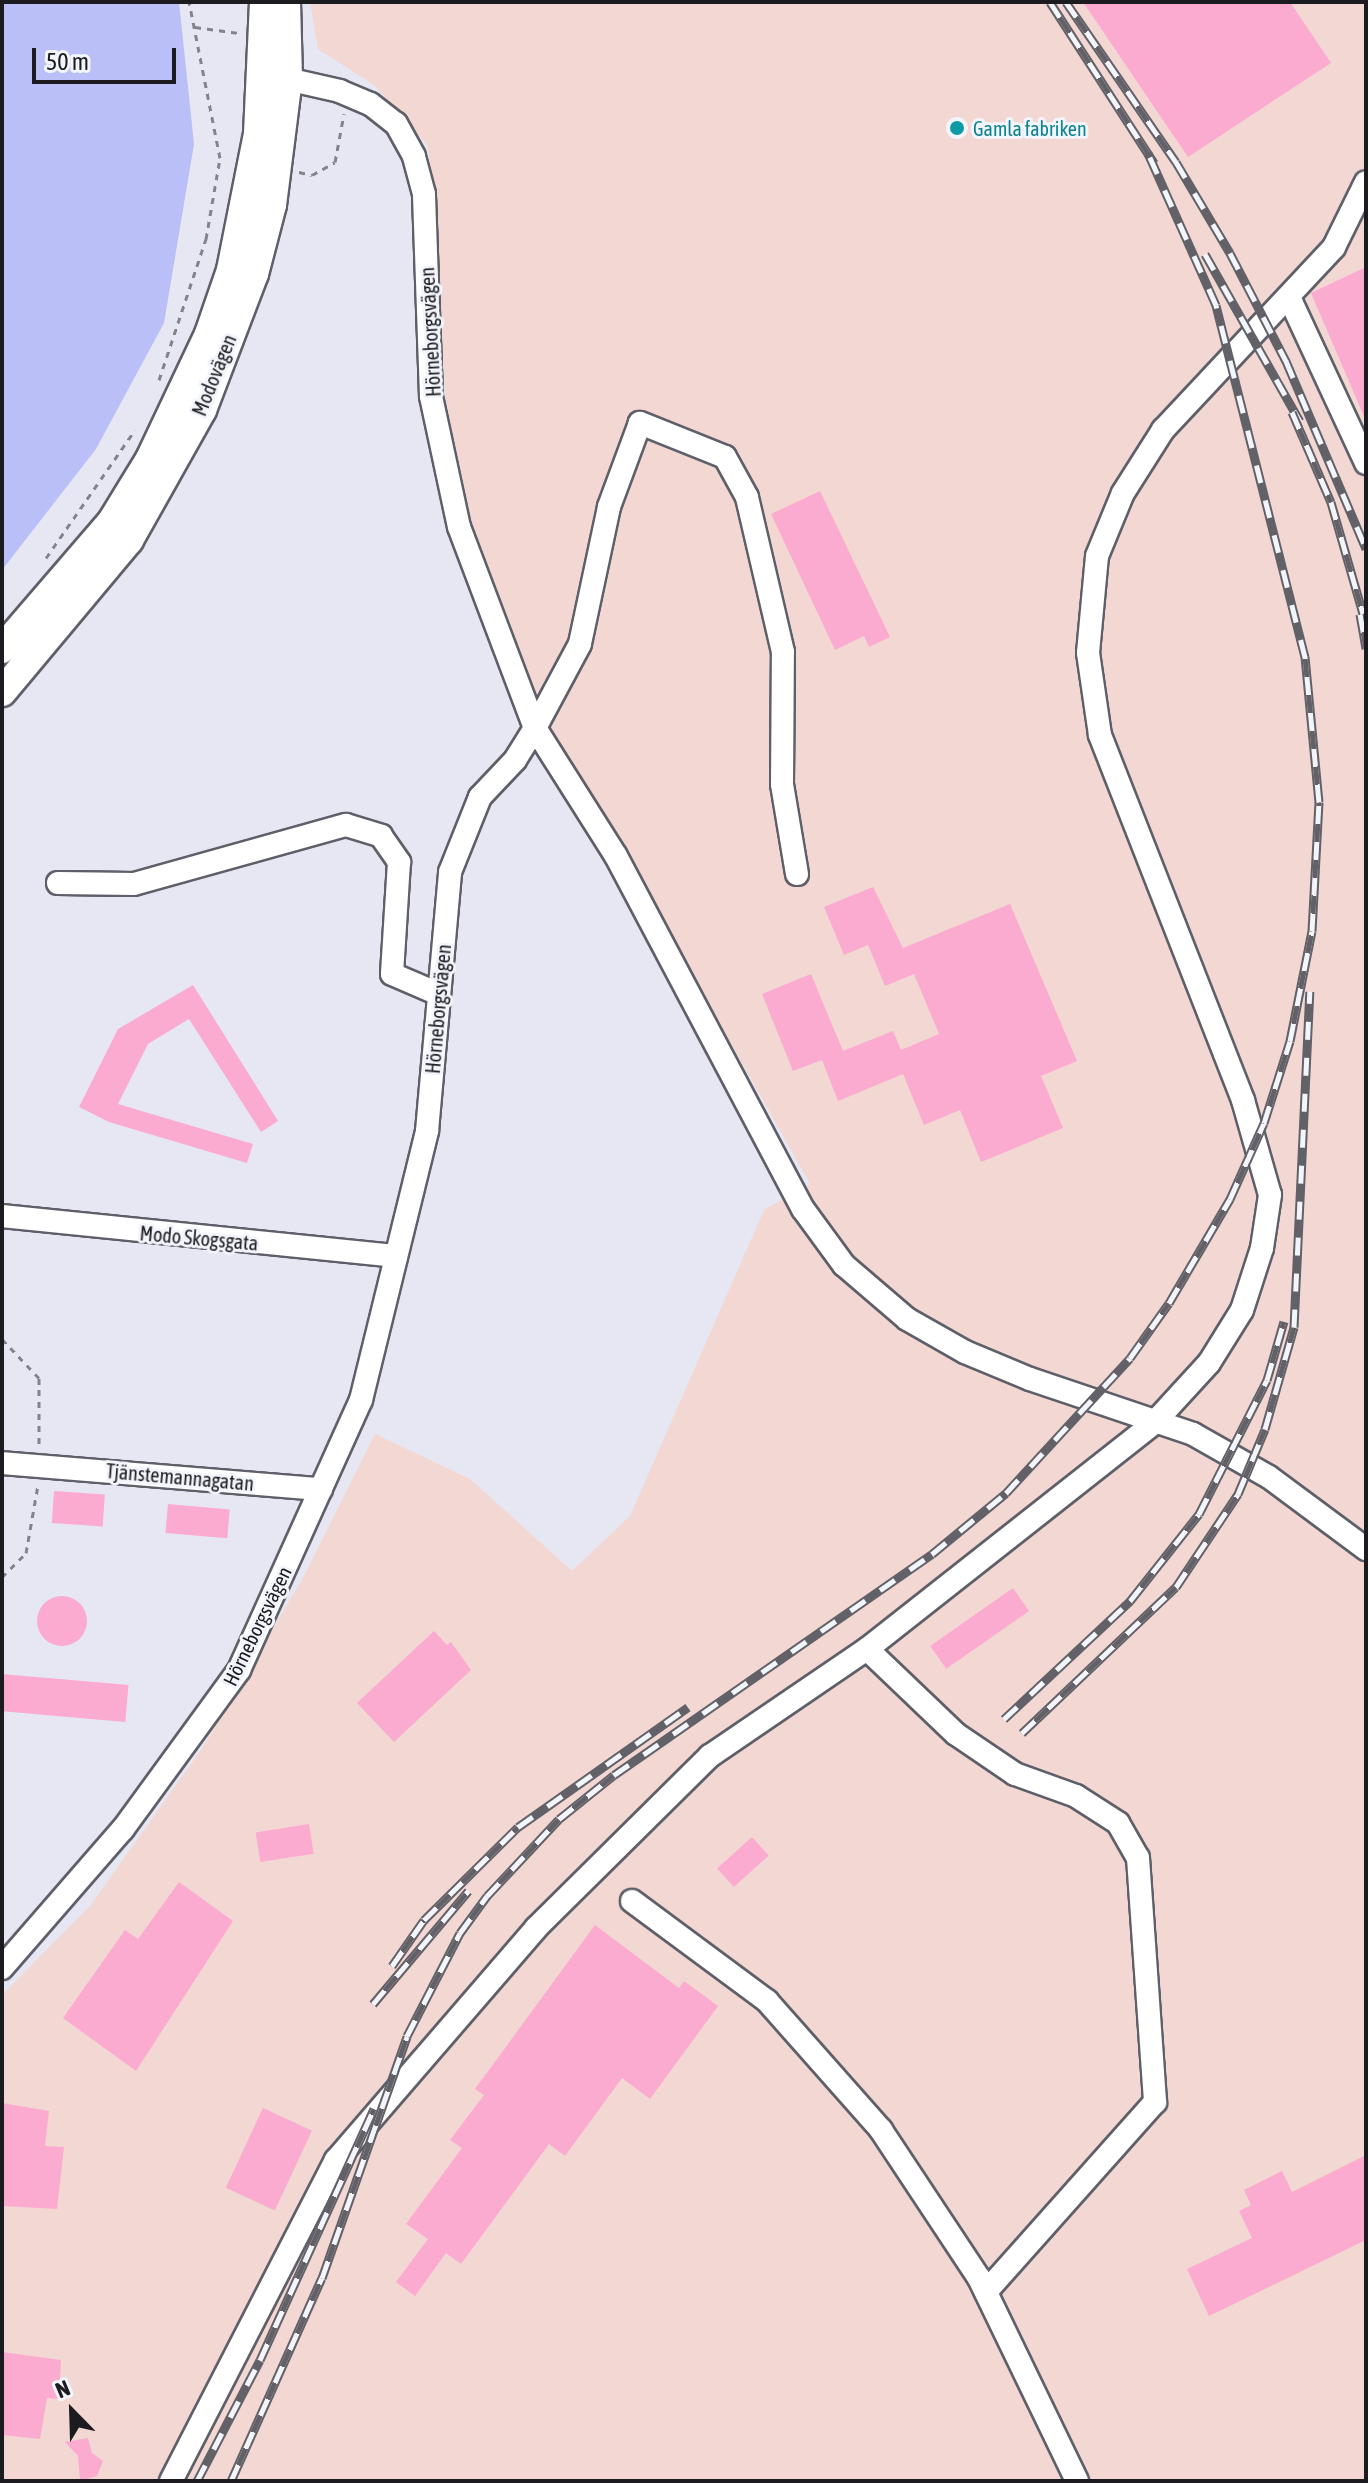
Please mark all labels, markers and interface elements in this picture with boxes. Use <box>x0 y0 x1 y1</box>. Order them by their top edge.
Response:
scale bar <box>36 32 180 82</box>
text: 50 m <box>46 48 89 75</box>
place label: Gamla fabriken <box>973 116 1087 140</box>
marker: Gamla fabriken <box>948 119 966 137</box>
street label: Hörneborgsvägen <box>415 267 445 397</box>
street label: Modovägen <box>187 331 241 419</box>
street label: Hörneborgsvägen <box>420 943 456 1075</box>
street label: Modo Skogsgata <box>139 1221 259 1255</box>
street label: Tjänstemannagatan <box>105 1459 255 1495</box>
street label: Hörneborgsvägen <box>218 1562 296 1690</box>
north arrow <box>32 2371 112 2451</box>
text: N <box>52 2374 74 2403</box>

